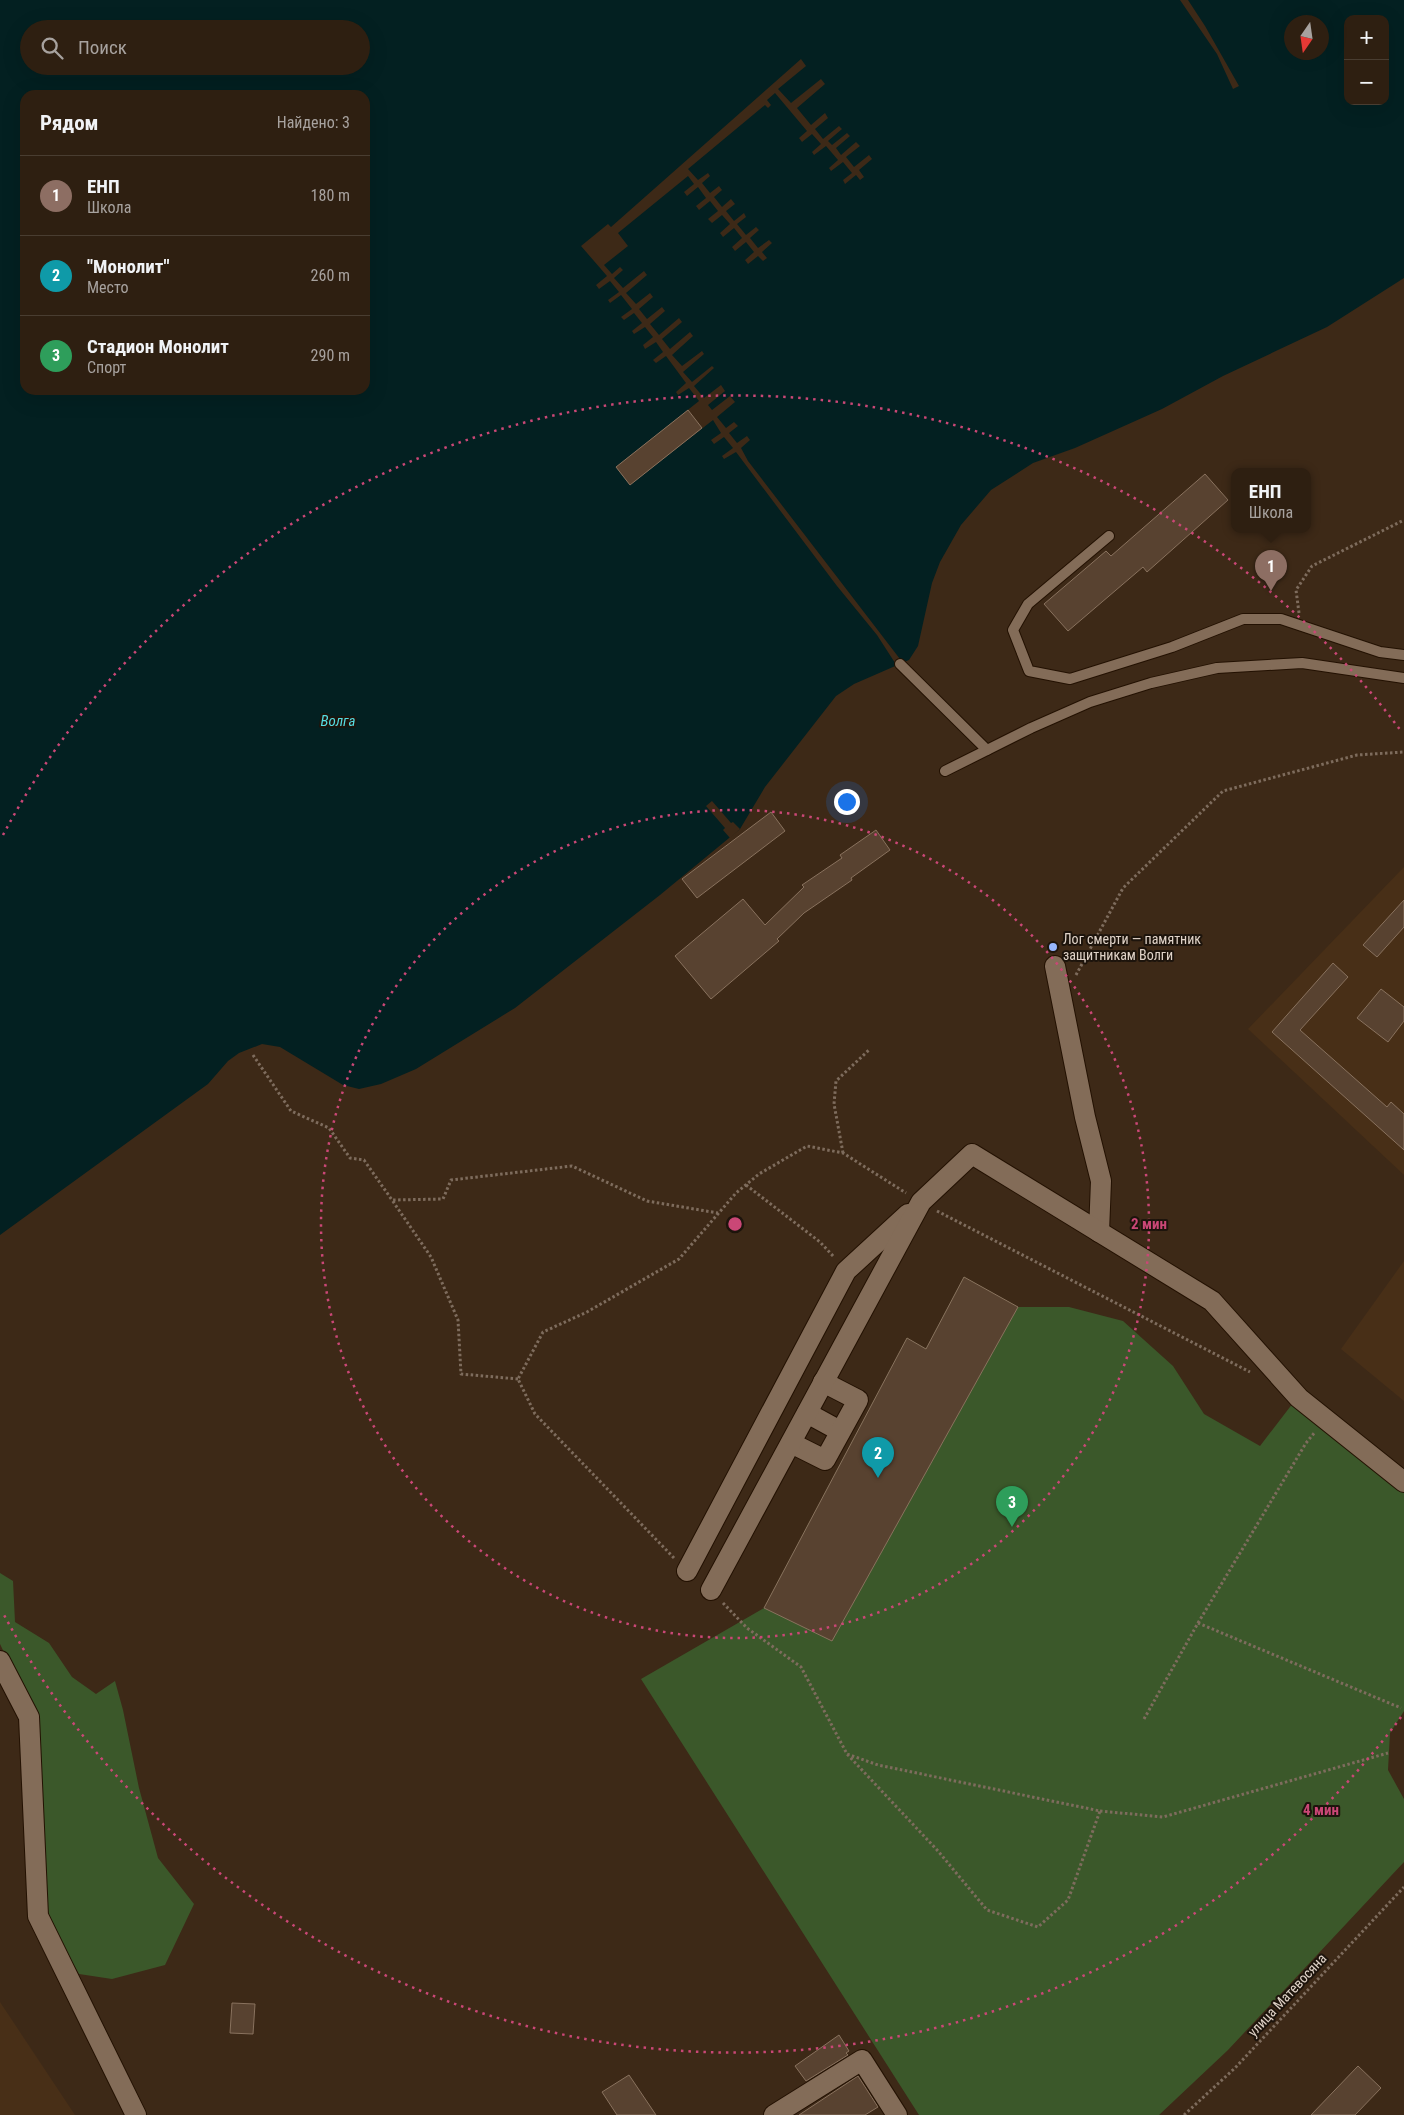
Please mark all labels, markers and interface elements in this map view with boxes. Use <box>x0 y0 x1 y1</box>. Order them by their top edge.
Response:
north arrow <box>1284 15 1329 60</box>
map controls <box>1344 15 1389 105</box>
button: + <box>1344 15 1389 60</box>
search box <box>20 20 370 75</box>
icon: search <box>38 34 66 62</box>
text: Поиск <box>78 36 127 59</box>
button: − <box>1344 60 1389 105</box>
text: Рядом <box>40 111 99 135</box>
text: Найдено: 3 <box>277 113 350 132</box>
text: ЕНП <box>87 175 120 198</box>
text: 1 <box>52 186 60 205</box>
text: 180 m <box>311 186 350 205</box>
text: Школа <box>87 198 131 217</box>
text: "Монолит" <box>87 255 170 278</box>
text: 2 <box>52 266 60 285</box>
text: 260 m <box>311 266 350 285</box>
text: Место <box>87 278 128 297</box>
text: Стадион Монолит <box>87 335 229 358</box>
text: 3 <box>52 346 60 365</box>
text: 290 m <box>311 346 350 365</box>
text: Спорт <box>87 358 126 377</box>
popup <box>1231 468 1311 533</box>
text: ЕНП <box>1249 480 1282 503</box>
text: Школа <box>1249 503 1293 522</box>
pin: 1 <box>1255 550 1287 591</box>
water label: Волга <box>321 712 355 730</box>
your location <box>834 789 860 815</box>
place label: Лог смерти — памятник защитникам Волги <box>1063 931 1201 963</box>
marker: Лог смерти — памятник защитникам Волги <box>1047 941 1059 953</box>
centre of rings <box>726 1215 744 1233</box>
text: 2 мин <box>1131 1215 1167 1233</box>
pin: 2 <box>862 1437 894 1478</box>
pin: 3 <box>996 1486 1028 1527</box>
text: 4 мин <box>1303 1801 1339 1819</box>
street label: улица Матевосяна <box>1245 1950 1329 2040</box>

